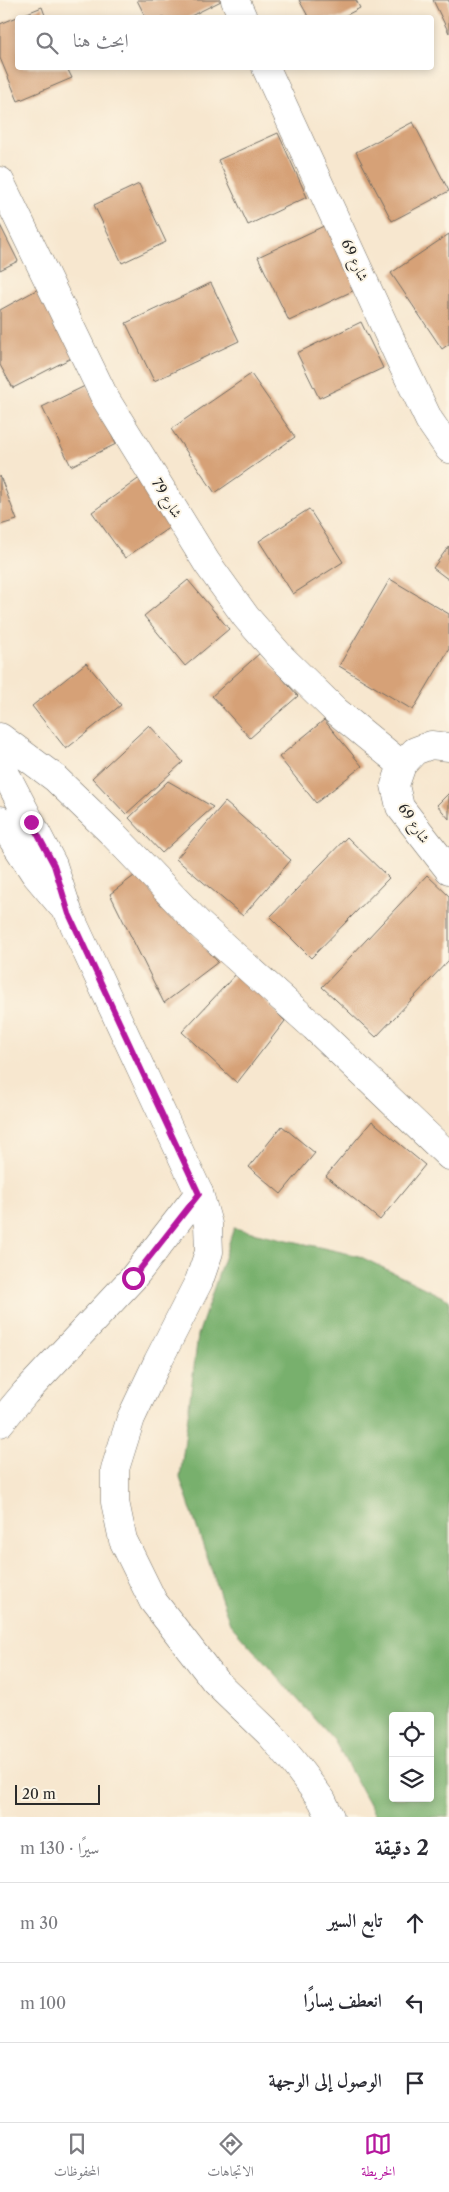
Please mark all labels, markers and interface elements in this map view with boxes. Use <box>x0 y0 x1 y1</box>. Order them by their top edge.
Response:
search box <box>15 15 434 70</box>
icon: search <box>33 29 61 57</box>
text: ابحث هنا <box>73 29 129 52</box>
street label: شارع 69 <box>335 236 373 285</box>
street label: شارع 79 <box>145 475 186 523</box>
street label: شارع 69 <box>392 800 434 848</box>
route end <box>20 811 43 834</box>
route start <box>122 1267 145 1290</box>
map controls <box>389 1712 434 1802</box>
button: locate <box>389 1712 434 1757</box>
button: layers <box>389 1757 434 1802</box>
scale bar <box>15 1782 100 1805</box>
text: 20 m <box>22 1785 56 1803</box>
text: 2 دقيقة <box>375 1835 429 1860</box>
text: سيرًا · 130 m <box>20 1838 99 1858</box>
text: تابع السير <box>328 1909 382 1932</box>
icon: ahead <box>401 1909 429 1937</box>
text: 30 m <box>20 1913 58 1933</box>
text: انعطف يسارًا <box>303 1989 382 2012</box>
icon: left <box>401 1989 429 2017</box>
text: 100 m <box>20 1993 66 2013</box>
text: الوصول إلى الوجهة <box>268 2069 382 2092</box>
icon: arrive <box>401 2069 429 2097</box>
tab: المحفوظات <box>54 2130 100 2185</box>
tab: الاتجاهات <box>207 2130 254 2185</box>
tab: الخريطة <box>361 2130 395 2185</box>

